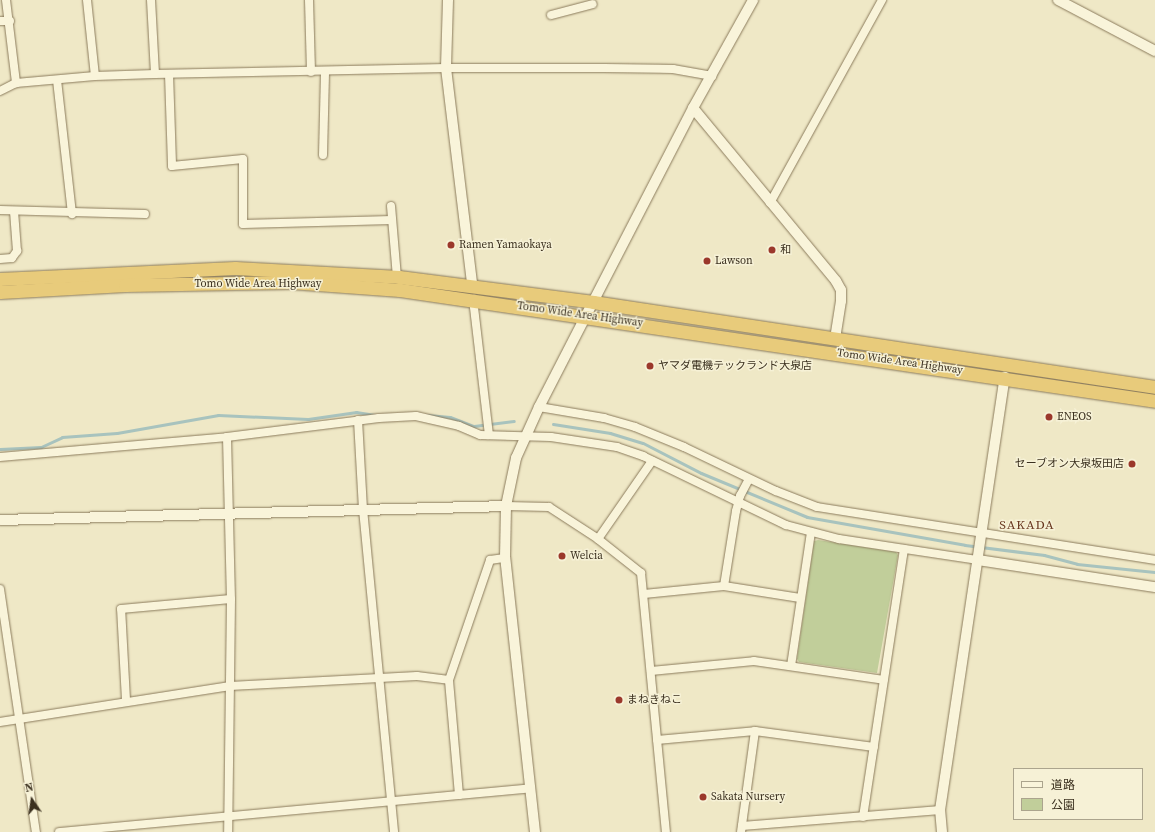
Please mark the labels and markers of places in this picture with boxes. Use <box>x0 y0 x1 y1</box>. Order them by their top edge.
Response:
place label: Ramen Yamaokaya <box>459 238 552 252</box>
marker: Ramen Yamaokaya <box>446 240 456 250</box>
place label: 和 <box>780 243 791 257</box>
marker: 和 <box>767 245 777 255</box>
place label: Lawson <box>715 254 753 268</box>
marker: Lawson <box>702 256 712 266</box>
place label: ヤマダ電機テックランド大泉店 <box>658 359 812 373</box>
marker: ヤマダ電機テックランド大泉店 <box>645 361 655 371</box>
place label: ENEOS <box>1057 410 1092 424</box>
marker: ENEOS <box>1044 412 1054 422</box>
place label: セーブオン大泉坂田店 <box>1014 457 1124 471</box>
marker: セーブオン大泉坂田店 <box>1127 459 1137 469</box>
place label: Welcia <box>570 549 603 563</box>
marker: Welcia <box>557 551 567 561</box>
place label: まねきねこ <box>627 693 682 707</box>
marker: まねきねこ <box>614 695 624 705</box>
place label: Sakata Nursery <box>711 790 785 804</box>
marker: Sakata Nursery <box>698 792 708 802</box>

